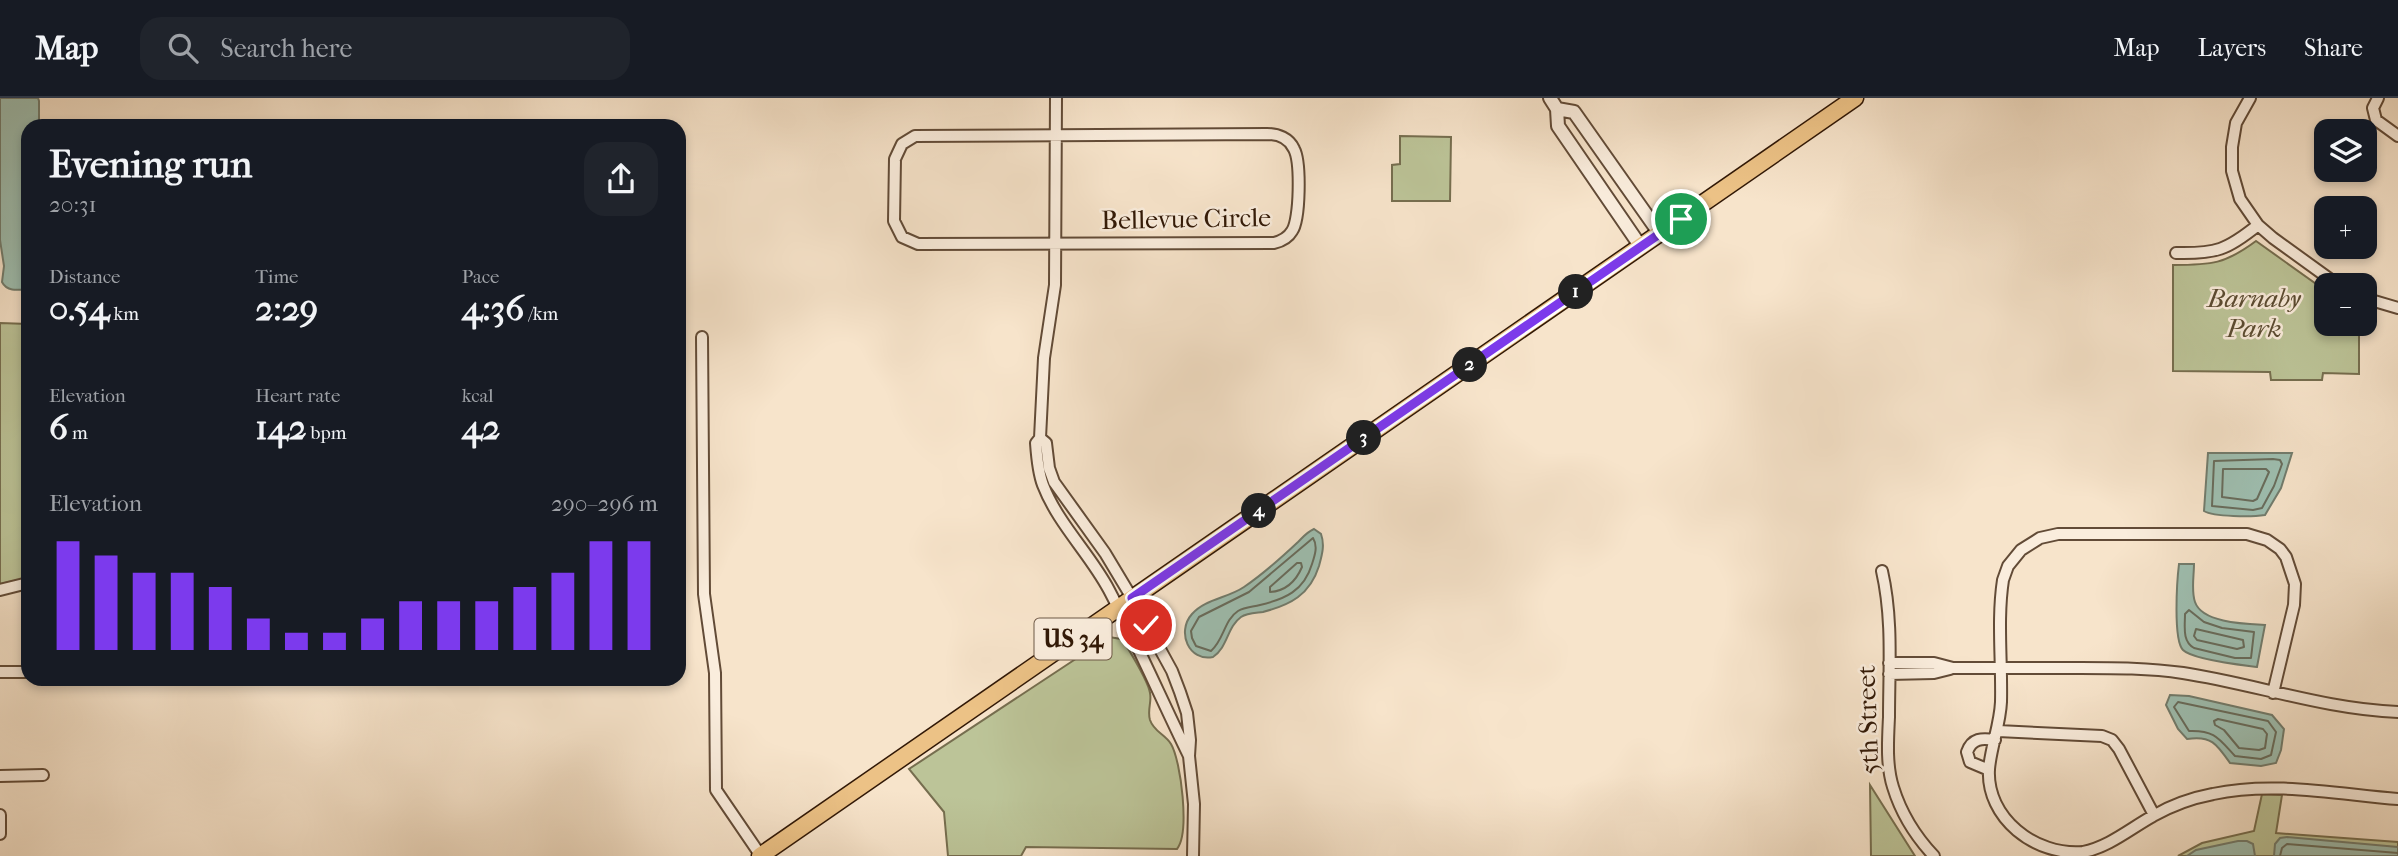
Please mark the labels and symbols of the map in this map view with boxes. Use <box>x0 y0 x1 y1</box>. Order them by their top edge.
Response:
pin <box>1651 189 1711 249</box>
street label: Bellevue Circle <box>1101 202 1271 236</box>
pin: 1 <box>1558 274 1594 310</box>
park label: Barnaby Park <box>2205 283 2302 344</box>
pin: 2 <box>1452 348 1488 382</box>
pin: 3 <box>1346 420 1382 456</box>
pin: 4 <box>1242 494 1276 528</box>
pin <box>1116 595 1176 655</box>
road number: US 34 <box>1034 618 1112 660</box>
street label: 5th Street <box>1851 664 1885 775</box>

